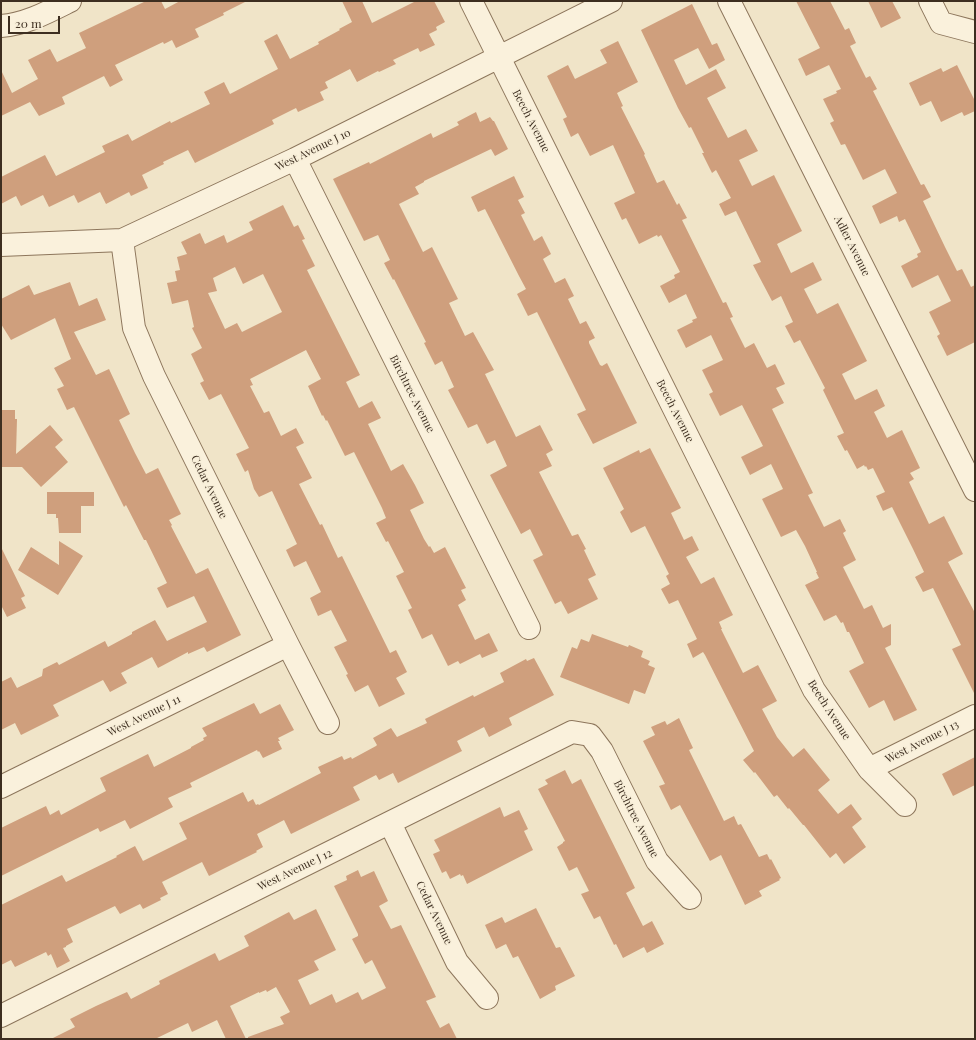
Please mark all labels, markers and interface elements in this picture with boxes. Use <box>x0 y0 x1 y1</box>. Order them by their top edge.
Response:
scale bar <box>10 8 62 34</box>
text: 20 m <box>15 15 42 31</box>
street label: Beech Avenue <box>509 87 553 155</box>
street label: West Avenue J 10 <box>273 126 353 174</box>
street label: Adler Avenue <box>831 214 873 278</box>
street label: Birchtree Avenue <box>387 353 437 435</box>
street label: Beech Avenue <box>653 377 697 445</box>
street label: Cedar Avenue <box>188 453 230 521</box>
street label: Beech Avenue <box>805 678 853 742</box>
street label: West Avenue J 11 <box>105 693 183 739</box>
street label: West Avenue J 13 <box>883 718 961 766</box>
street label: Birchtree Avenue <box>611 778 661 860</box>
street label: West Avenue J 12 <box>256 846 334 894</box>
street label: Cedar Avenue <box>413 879 455 947</box>

